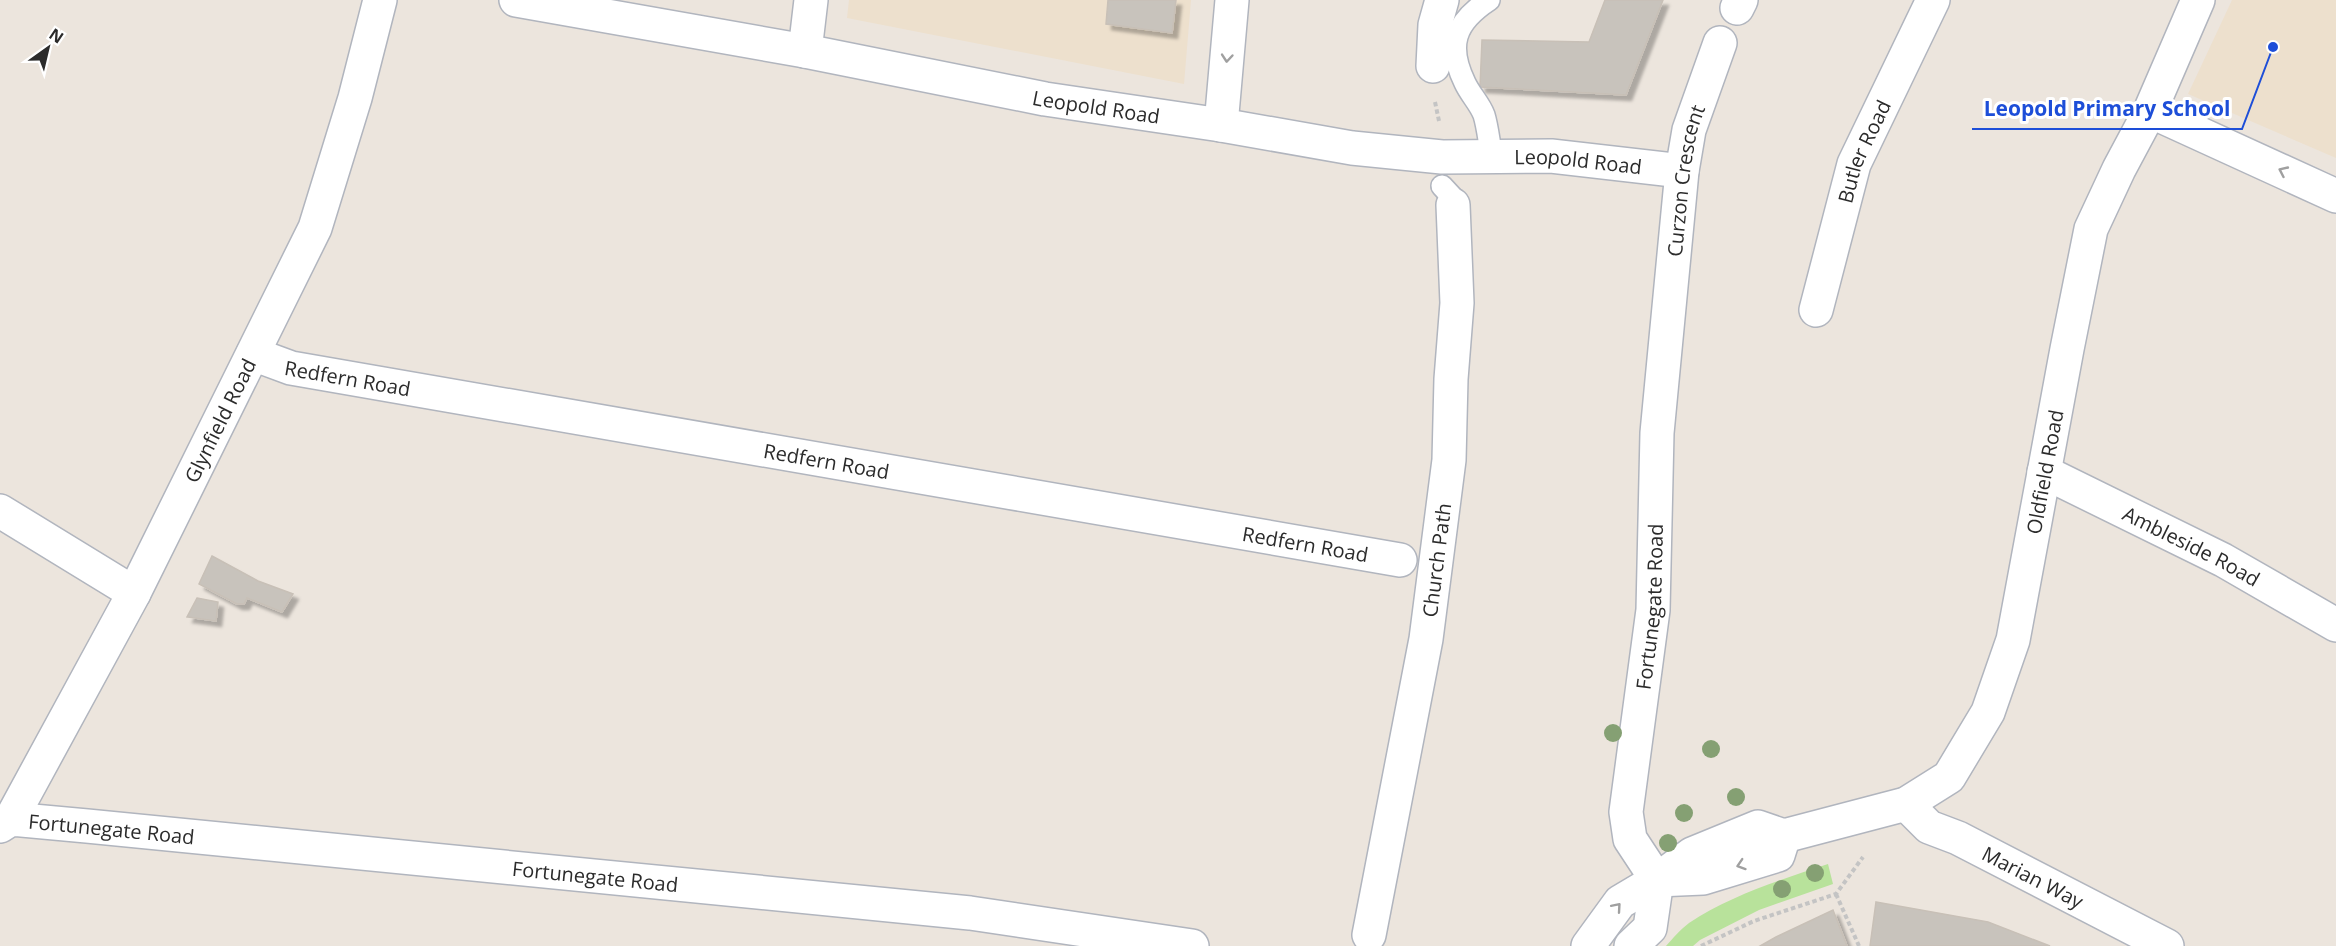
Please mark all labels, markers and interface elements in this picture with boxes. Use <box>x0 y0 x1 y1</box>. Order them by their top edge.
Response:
north arrow <box>18 18 78 78</box>
text: N <box>45 23 68 48</box>
one-way arrow <box>1221 54 1234 63</box>
street label: Leopold Road <box>1030 83 1162 129</box>
callout: Leopold Primary School <box>1972 90 2242 129</box>
text: Leopold Primary School <box>1984 94 2230 122</box>
street label: Butler Road <box>1831 95 1897 206</box>
street label: Curzon Crescent <box>1660 101 1711 258</box>
street label: Leopold Road <box>1514 142 1643 180</box>
one-way arrow <box>2278 167 2289 179</box>
street label: Glynfield Road <box>177 354 262 487</box>
street label: Redfern Road <box>283 354 413 402</box>
street label: Oldfield Road <box>2019 407 2069 536</box>
street label: Redfern Road <box>762 437 892 485</box>
street label: Ambleside Road <box>2118 499 2265 592</box>
street label: Church Path <box>1415 501 1457 619</box>
street label: Redfern Road <box>1240 519 1370 568</box>
street label: Fortunegate Road <box>1629 523 1668 691</box>
street label: Fortunegate Road <box>27 807 196 850</box>
street label: Marian Way <box>1978 839 2089 915</box>
street label: Fortunegate Road <box>511 854 679 898</box>
one-way arrow <box>1736 858 1747 871</box>
one-way arrow <box>1610 903 1621 914</box>

